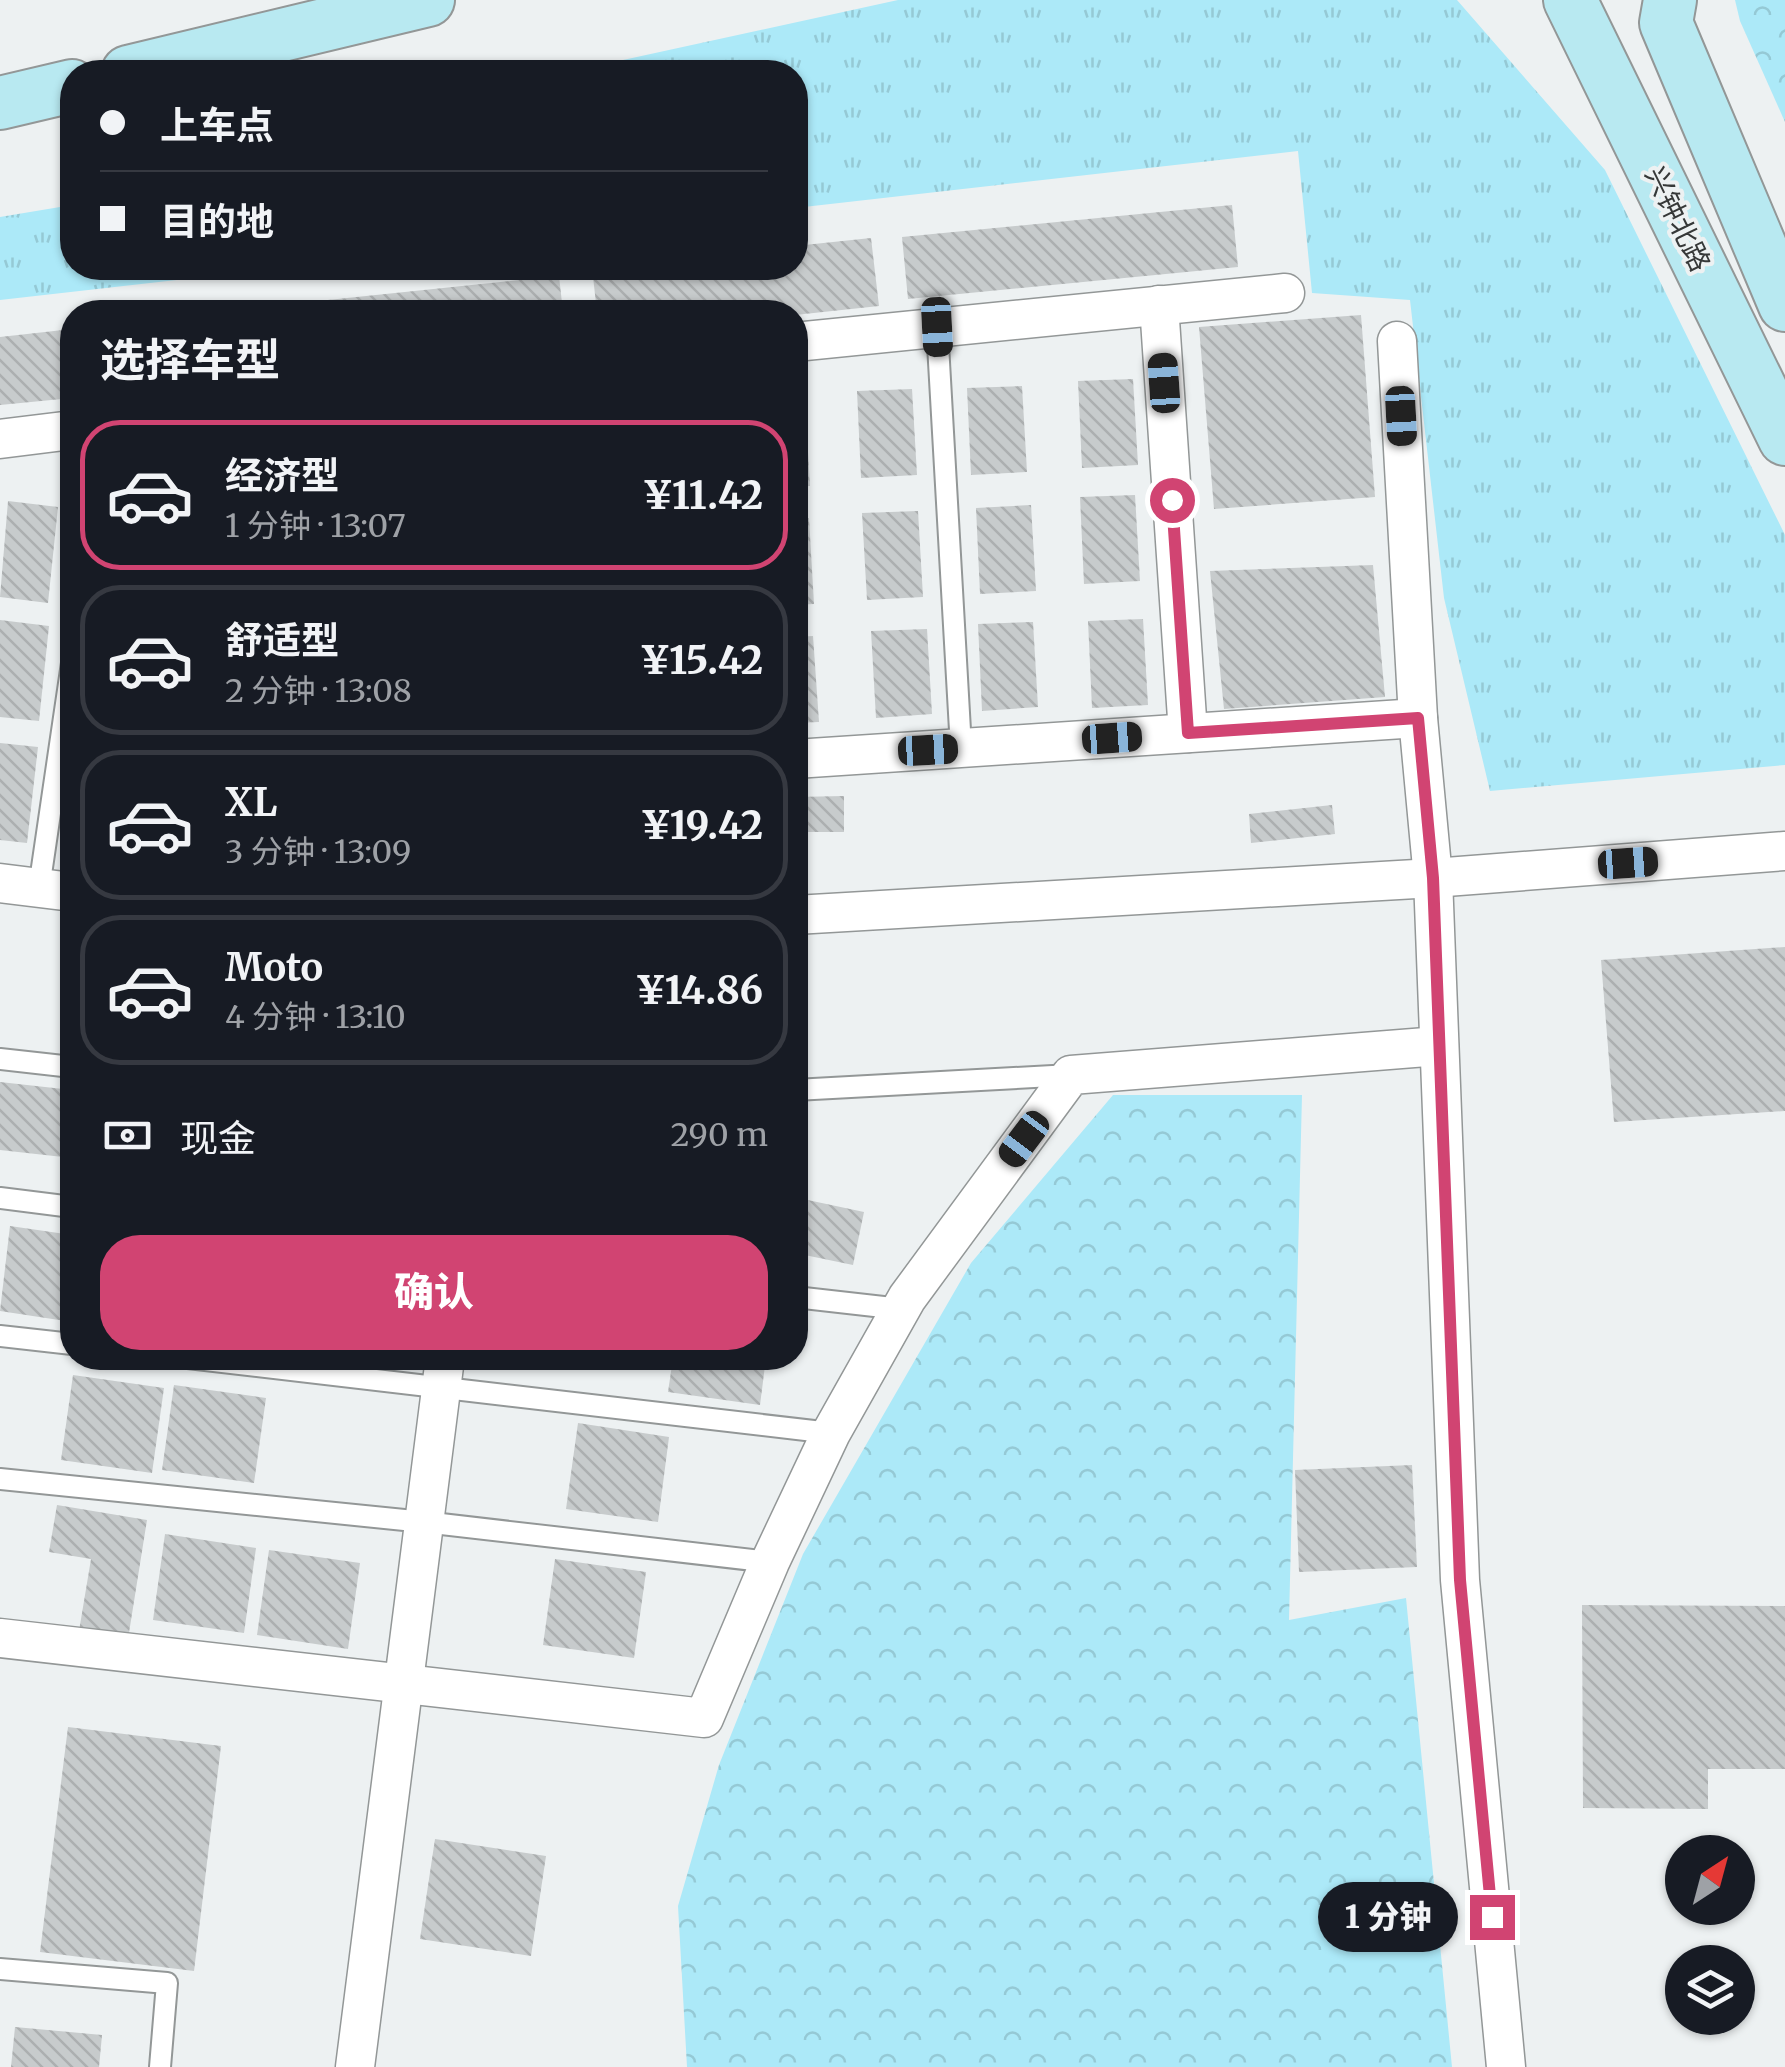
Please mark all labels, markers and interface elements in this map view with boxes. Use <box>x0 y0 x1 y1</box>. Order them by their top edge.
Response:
text: 上车点 <box>160 102 274 149</box>
street label: 兴钟北路 <box>1637 161 1719 277</box>
text: 目的地 <box>160 198 274 245</box>
car <box>920 296 954 358</box>
text: 选择车型 <box>100 332 280 388</box>
car <box>1147 352 1181 414</box>
car <box>1384 385 1418 447</box>
icon: car <box>105 450 195 540</box>
text: 经济型 <box>225 452 339 499</box>
text: ¥11.42 <box>643 472 763 519</box>
route start <box>1150 478 1195 523</box>
text: 1 分钟 · 13:07 <box>225 506 406 546</box>
icon: car <box>105 615 195 705</box>
text: 舒适型 <box>225 617 339 664</box>
text: ¥15.42 <box>640 637 763 684</box>
text: 2 分钟 · 13:08 <box>225 671 412 711</box>
car <box>1081 721 1143 755</box>
car <box>897 733 959 767</box>
text: XL <box>225 779 277 826</box>
icon: car <box>105 780 195 870</box>
text: ¥19.42 <box>640 802 763 849</box>
text: 3 分钟 · 13:09 <box>225 832 411 872</box>
car <box>1597 846 1659 880</box>
text: Moto <box>225 944 323 991</box>
icon: car <box>105 945 195 1035</box>
text: ¥14.86 <box>635 967 763 1014</box>
text: 4 分钟 · 13:10 <box>225 997 406 1037</box>
car <box>994 1106 1054 1172</box>
icon: cash <box>100 1108 155 1163</box>
text: 现金 <box>180 1115 256 1162</box>
text: 290 m <box>670 1115 768 1155</box>
button: 确认 <box>100 1235 768 1350</box>
north arrow <box>1665 1835 1755 1925</box>
map controls <box>1665 1835 1755 2035</box>
callout: 1 分钟 <box>1317 1882 1457 1952</box>
route end <box>1470 1895 1515 1940</box>
text: 1 分钟 <box>1345 1897 1431 1937</box>
button: layers <box>1665 1945 1755 2035</box>

